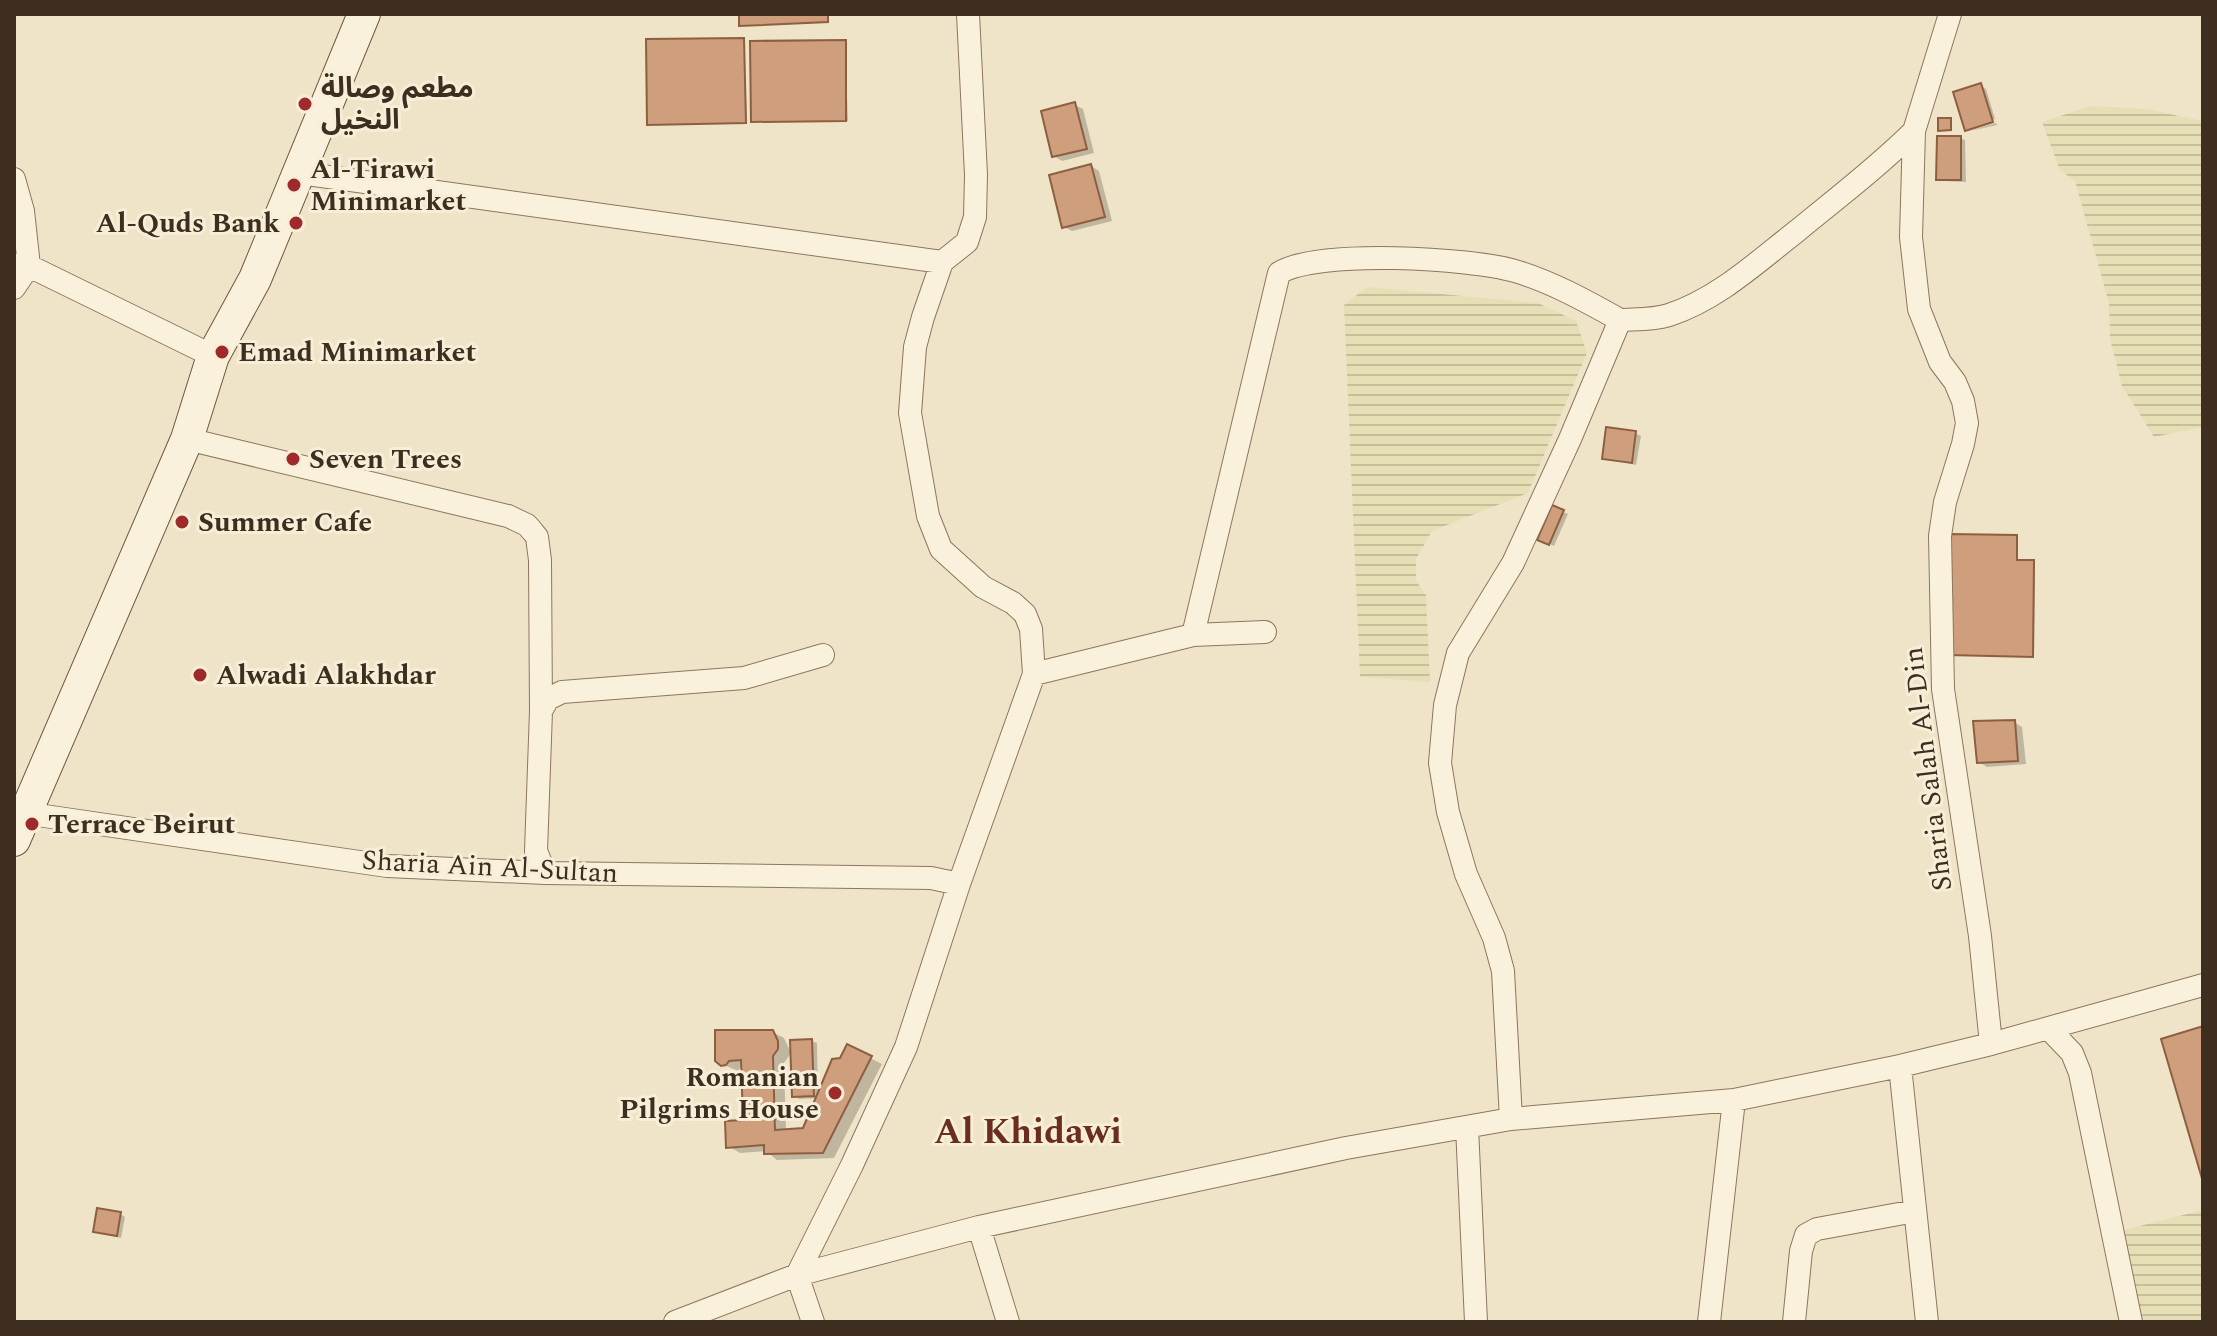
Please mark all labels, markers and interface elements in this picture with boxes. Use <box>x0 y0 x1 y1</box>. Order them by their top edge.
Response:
place label: مطعم وصالة النخيل <box>321 67 474 142</box>
marker: مطعم وصالة النخيل <box>296 95 314 113</box>
place label: Al-Tirawi Minimarket <box>310 148 466 223</box>
marker: Al-Tirawi Minimarket <box>285 176 303 194</box>
place label: Al-Quds Bank <box>96 202 280 245</box>
marker: Al-Quds Bank <box>287 214 305 232</box>
place label: Emad Minimarket <box>238 331 476 374</box>
marker: Emad Minimarket <box>213 343 231 361</box>
place label: Seven Trees <box>309 438 462 481</box>
marker: Seven Trees <box>284 450 302 468</box>
place label: Summer Cafe <box>198 501 372 544</box>
marker: Summer Cafe <box>173 513 191 531</box>
street label: Sharia Salah Al-Din <box>1892 645 1964 893</box>
place label: Alwadi Alakhdar <box>216 654 436 697</box>
marker: Alwadi Alakhdar <box>191 666 209 684</box>
place label: Terrace Beirut <box>48 803 235 846</box>
marker: Terrace Beirut <box>23 815 41 833</box>
street label: Sharia Ain Al-Sultan <box>361 839 619 895</box>
place label: Romanian Pilgrims House <box>619 1056 819 1131</box>
marker: Romanian Pilgrims House <box>826 1084 844 1102</box>
district label: Al Khidawi <box>934 1105 1122 1160</box>

